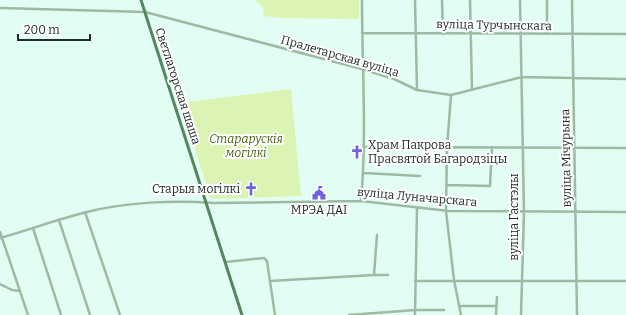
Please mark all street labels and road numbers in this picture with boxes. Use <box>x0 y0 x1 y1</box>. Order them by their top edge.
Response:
street label: вуліца Турчынскага <box>436 17 552 33</box>
street label: Светлагорская шаша <box>152 26 204 147</box>
street label: Пралетарская вуліца <box>279 32 401 80</box>
street label: вуліца Мічурына <box>558 108 574 207</box>
street label: вуліца Гастэлы <box>507 173 521 261</box>
street label: вуліца Луначарскага <box>356 185 478 209</box>

